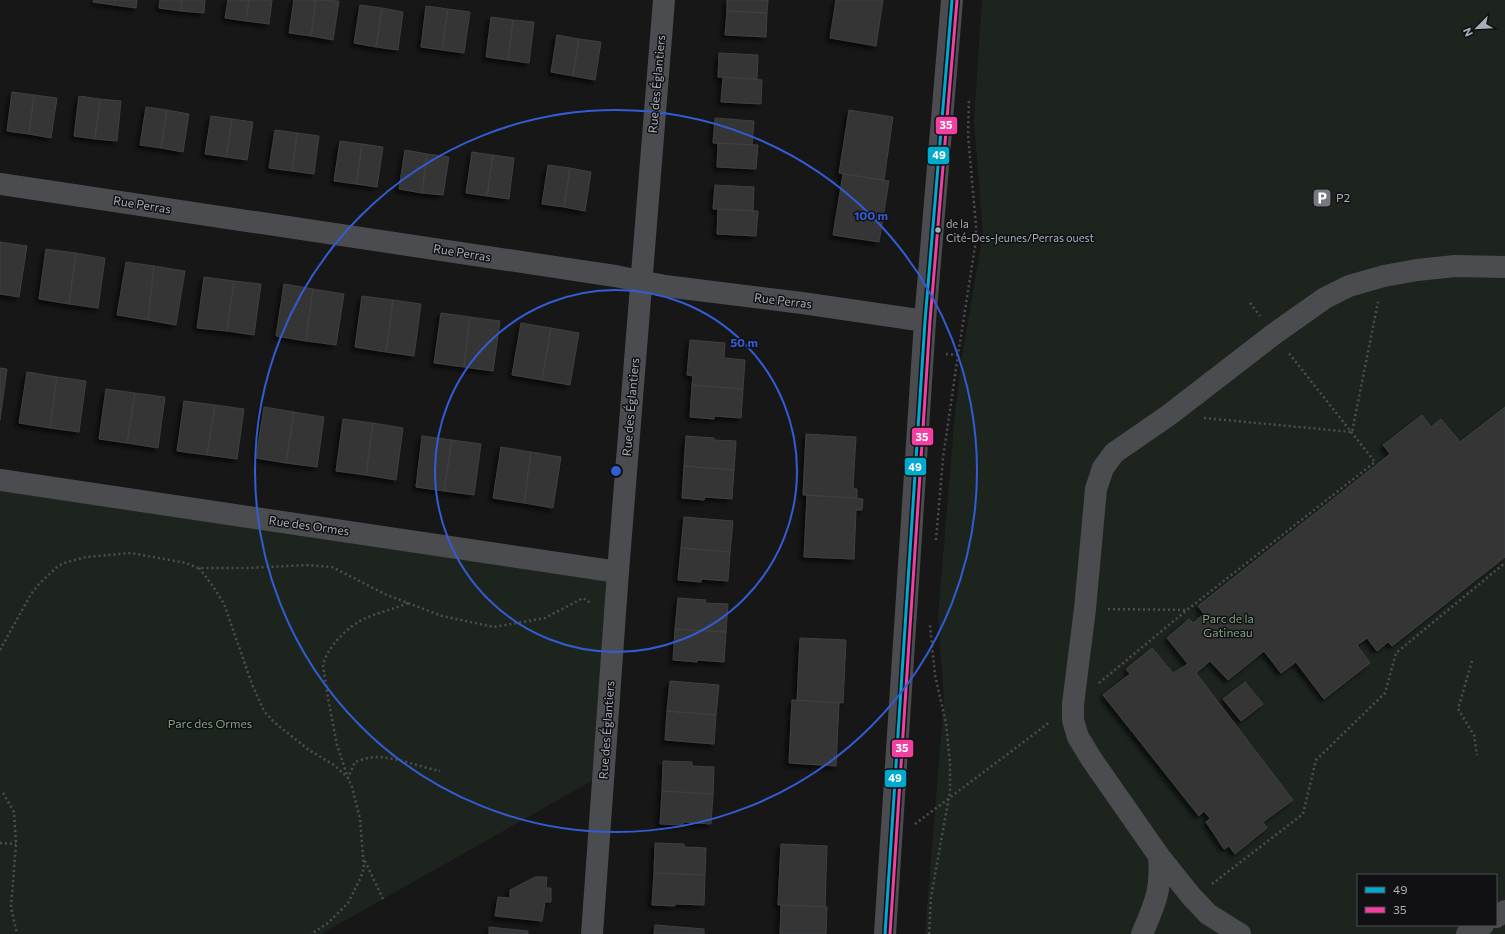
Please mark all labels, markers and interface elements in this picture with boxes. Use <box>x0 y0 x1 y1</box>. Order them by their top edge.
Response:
north arrow <box>1457 8 1497 48</box>
text: N <box>1460 26 1475 39</box>
street label: Rue des Églantiers <box>645 34 667 134</box>
line badge: 35 <box>935 116 958 135</box>
text: 35 <box>940 118 952 131</box>
line badge: 49 <box>927 146 950 165</box>
text: 49 <box>932 148 946 161</box>
parking icon: P2 <box>1311 187 1333 209</box>
place label: P2 <box>1336 190 1351 204</box>
street label: Rue Perras <box>112 193 172 215</box>
text: 100 m <box>854 208 888 222</box>
place label: de la Cité-Des-Jeunes/Perras ouest <box>946 217 1095 245</box>
marker: de la Cité-Des-Jeunes/Perras ouest <box>933 225 943 235</box>
street label: Rue Perras <box>432 241 492 263</box>
street label: Rue Perras <box>753 290 813 310</box>
text: 50 m <box>730 335 758 349</box>
street label: Rue des Églantiers <box>619 357 641 457</box>
line badge: 35 <box>911 427 934 446</box>
text: 35 <box>916 430 928 443</box>
line badge: 49 <box>904 457 927 476</box>
text: 49 <box>908 460 922 473</box>
centre of rings <box>609 464 623 478</box>
street label: Rue des Ormes <box>268 512 350 538</box>
park label: Parc de la Gatineau <box>1202 611 1254 639</box>
street label: Rue des Églantiers <box>596 680 616 780</box>
park label: Parc des Ormes <box>168 716 252 730</box>
line badge: 35 <box>891 739 914 758</box>
text: 35 <box>896 741 908 754</box>
line badge: 49 <box>884 769 907 788</box>
text: 49 <box>888 771 902 784</box>
legend <box>1357 874 1497 926</box>
text: 49 <box>1393 882 1407 896</box>
text: 35 <box>1393 902 1407 916</box>

